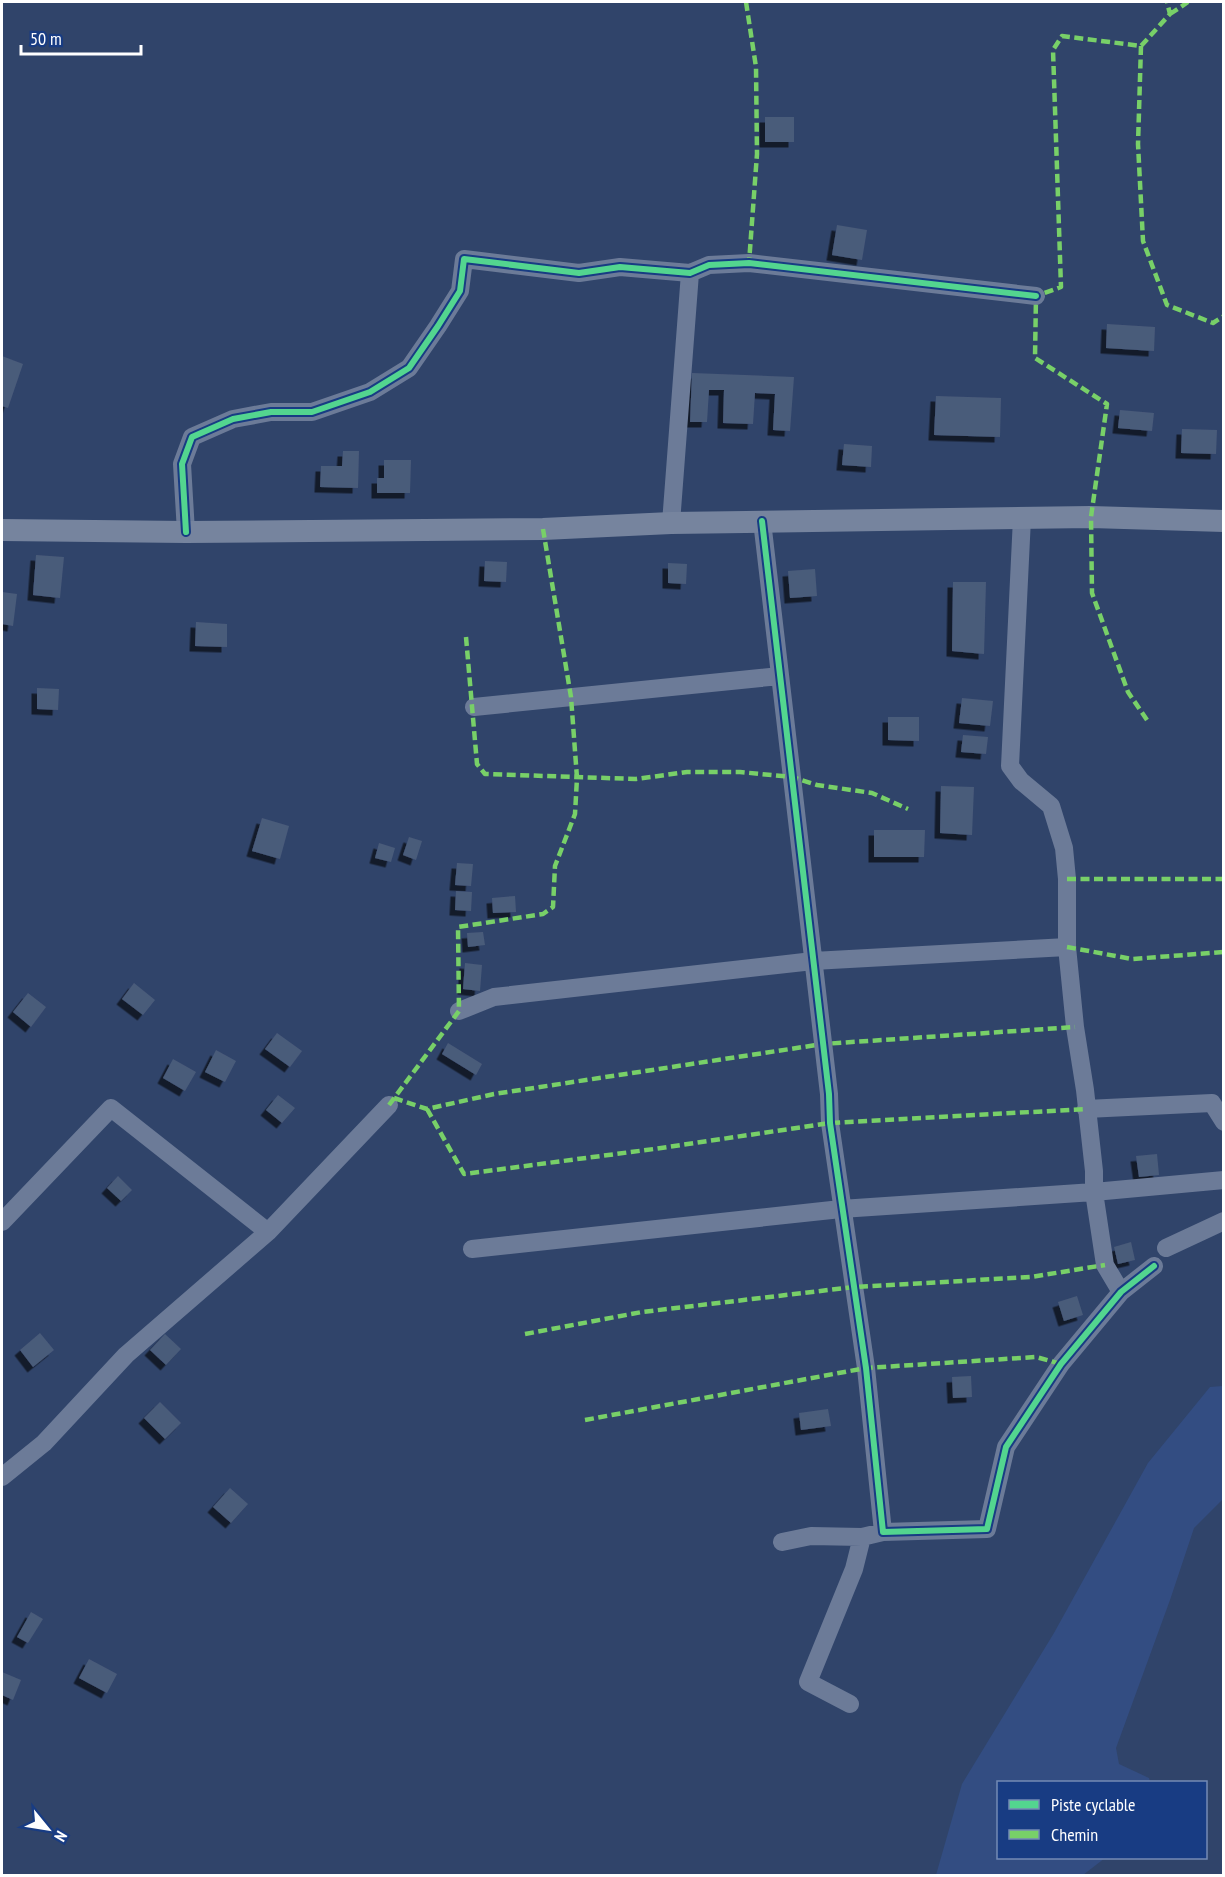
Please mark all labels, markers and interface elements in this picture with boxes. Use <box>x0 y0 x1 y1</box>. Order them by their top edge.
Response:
scale bar <box>21 18 141 56</box>
text: 50 m <box>30 27 62 50</box>
legend <box>997 1781 1207 1859</box>
text: Piste cyclable <box>1051 1793 1135 1816</box>
north arrow <box>18 1799 78 1859</box>
text: Chemin <box>1051 1823 1098 1846</box>
text: N <box>50 1828 72 1845</box>

